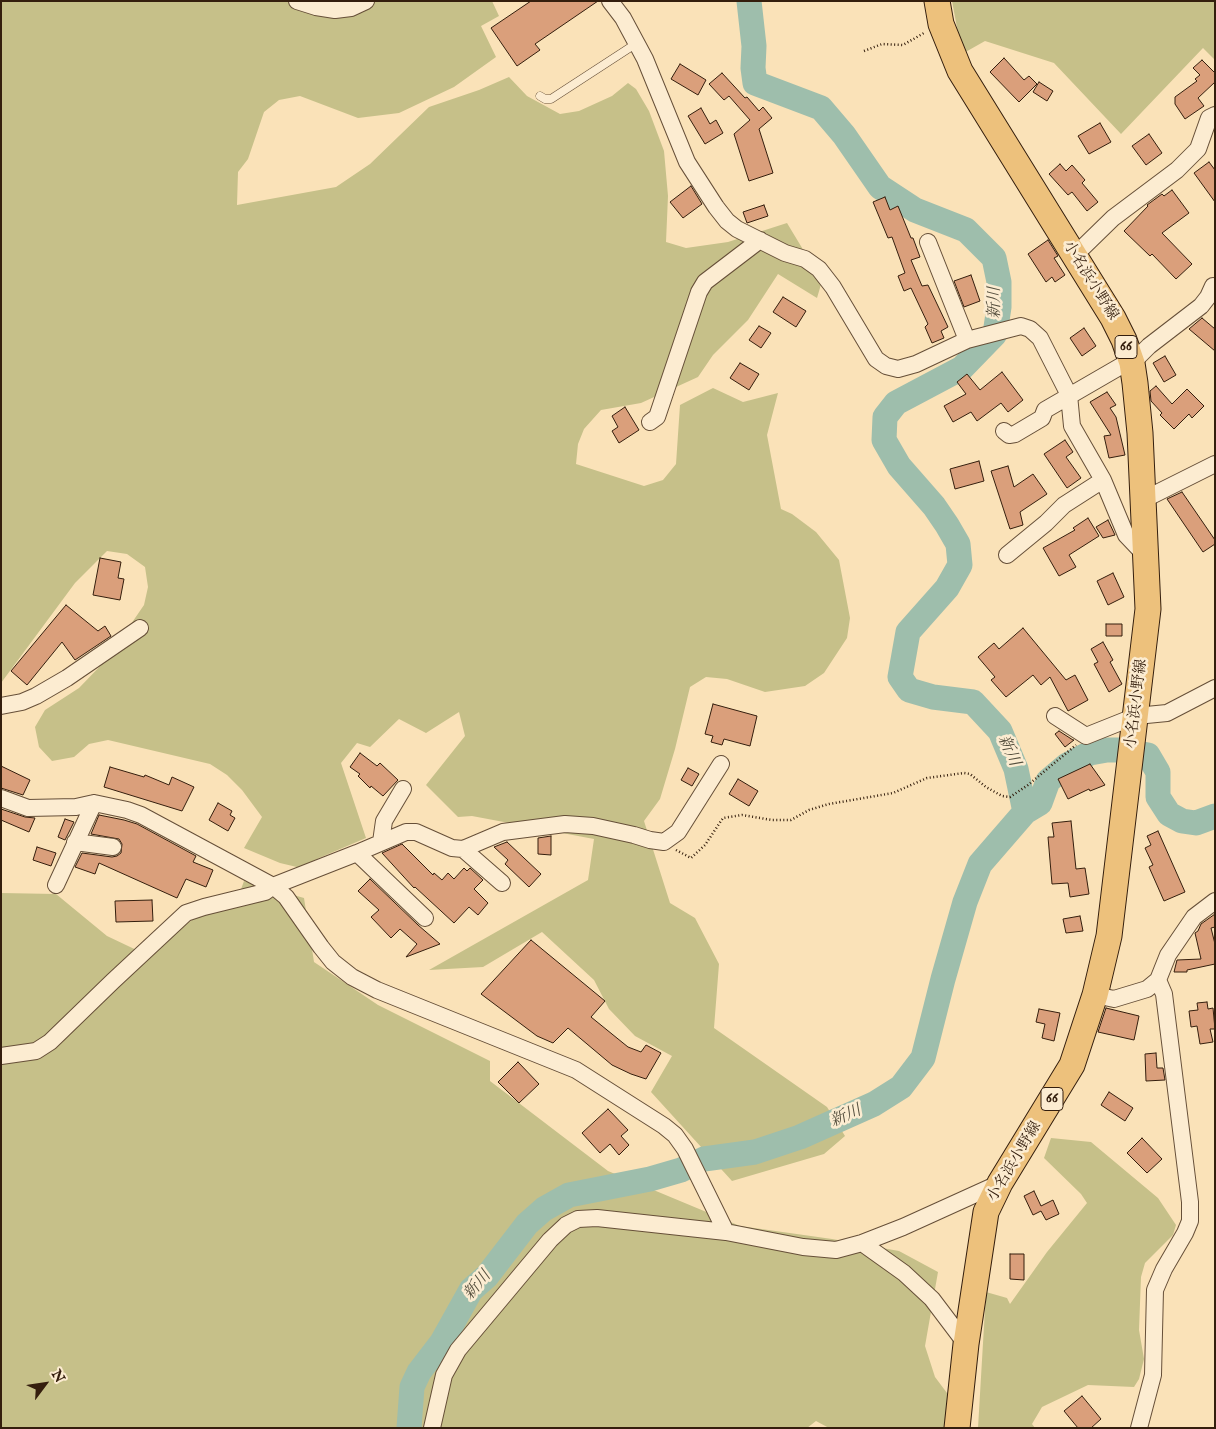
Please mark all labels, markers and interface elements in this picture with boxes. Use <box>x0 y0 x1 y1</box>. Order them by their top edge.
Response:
street label: 小名浜小野線 <box>1059 238 1121 324</box>
water label: 新川 <box>986 287 1006 319</box>
road number: 66 <box>1115 336 1137 358</box>
street label: 小名浜小野線 <box>1123 658 1151 750</box>
water label: 新川 <box>993 732 1023 770</box>
road number: 66 <box>1041 1088 1063 1110</box>
water label: 新川 <box>827 1102 865 1132</box>
street label: 小名浜小野線 <box>984 1119 1046 1205</box>
water label: 新川 <box>460 1268 496 1304</box>
north arrow <box>20 1359 70 1409</box>
text: N <box>47 1366 69 1386</box>

